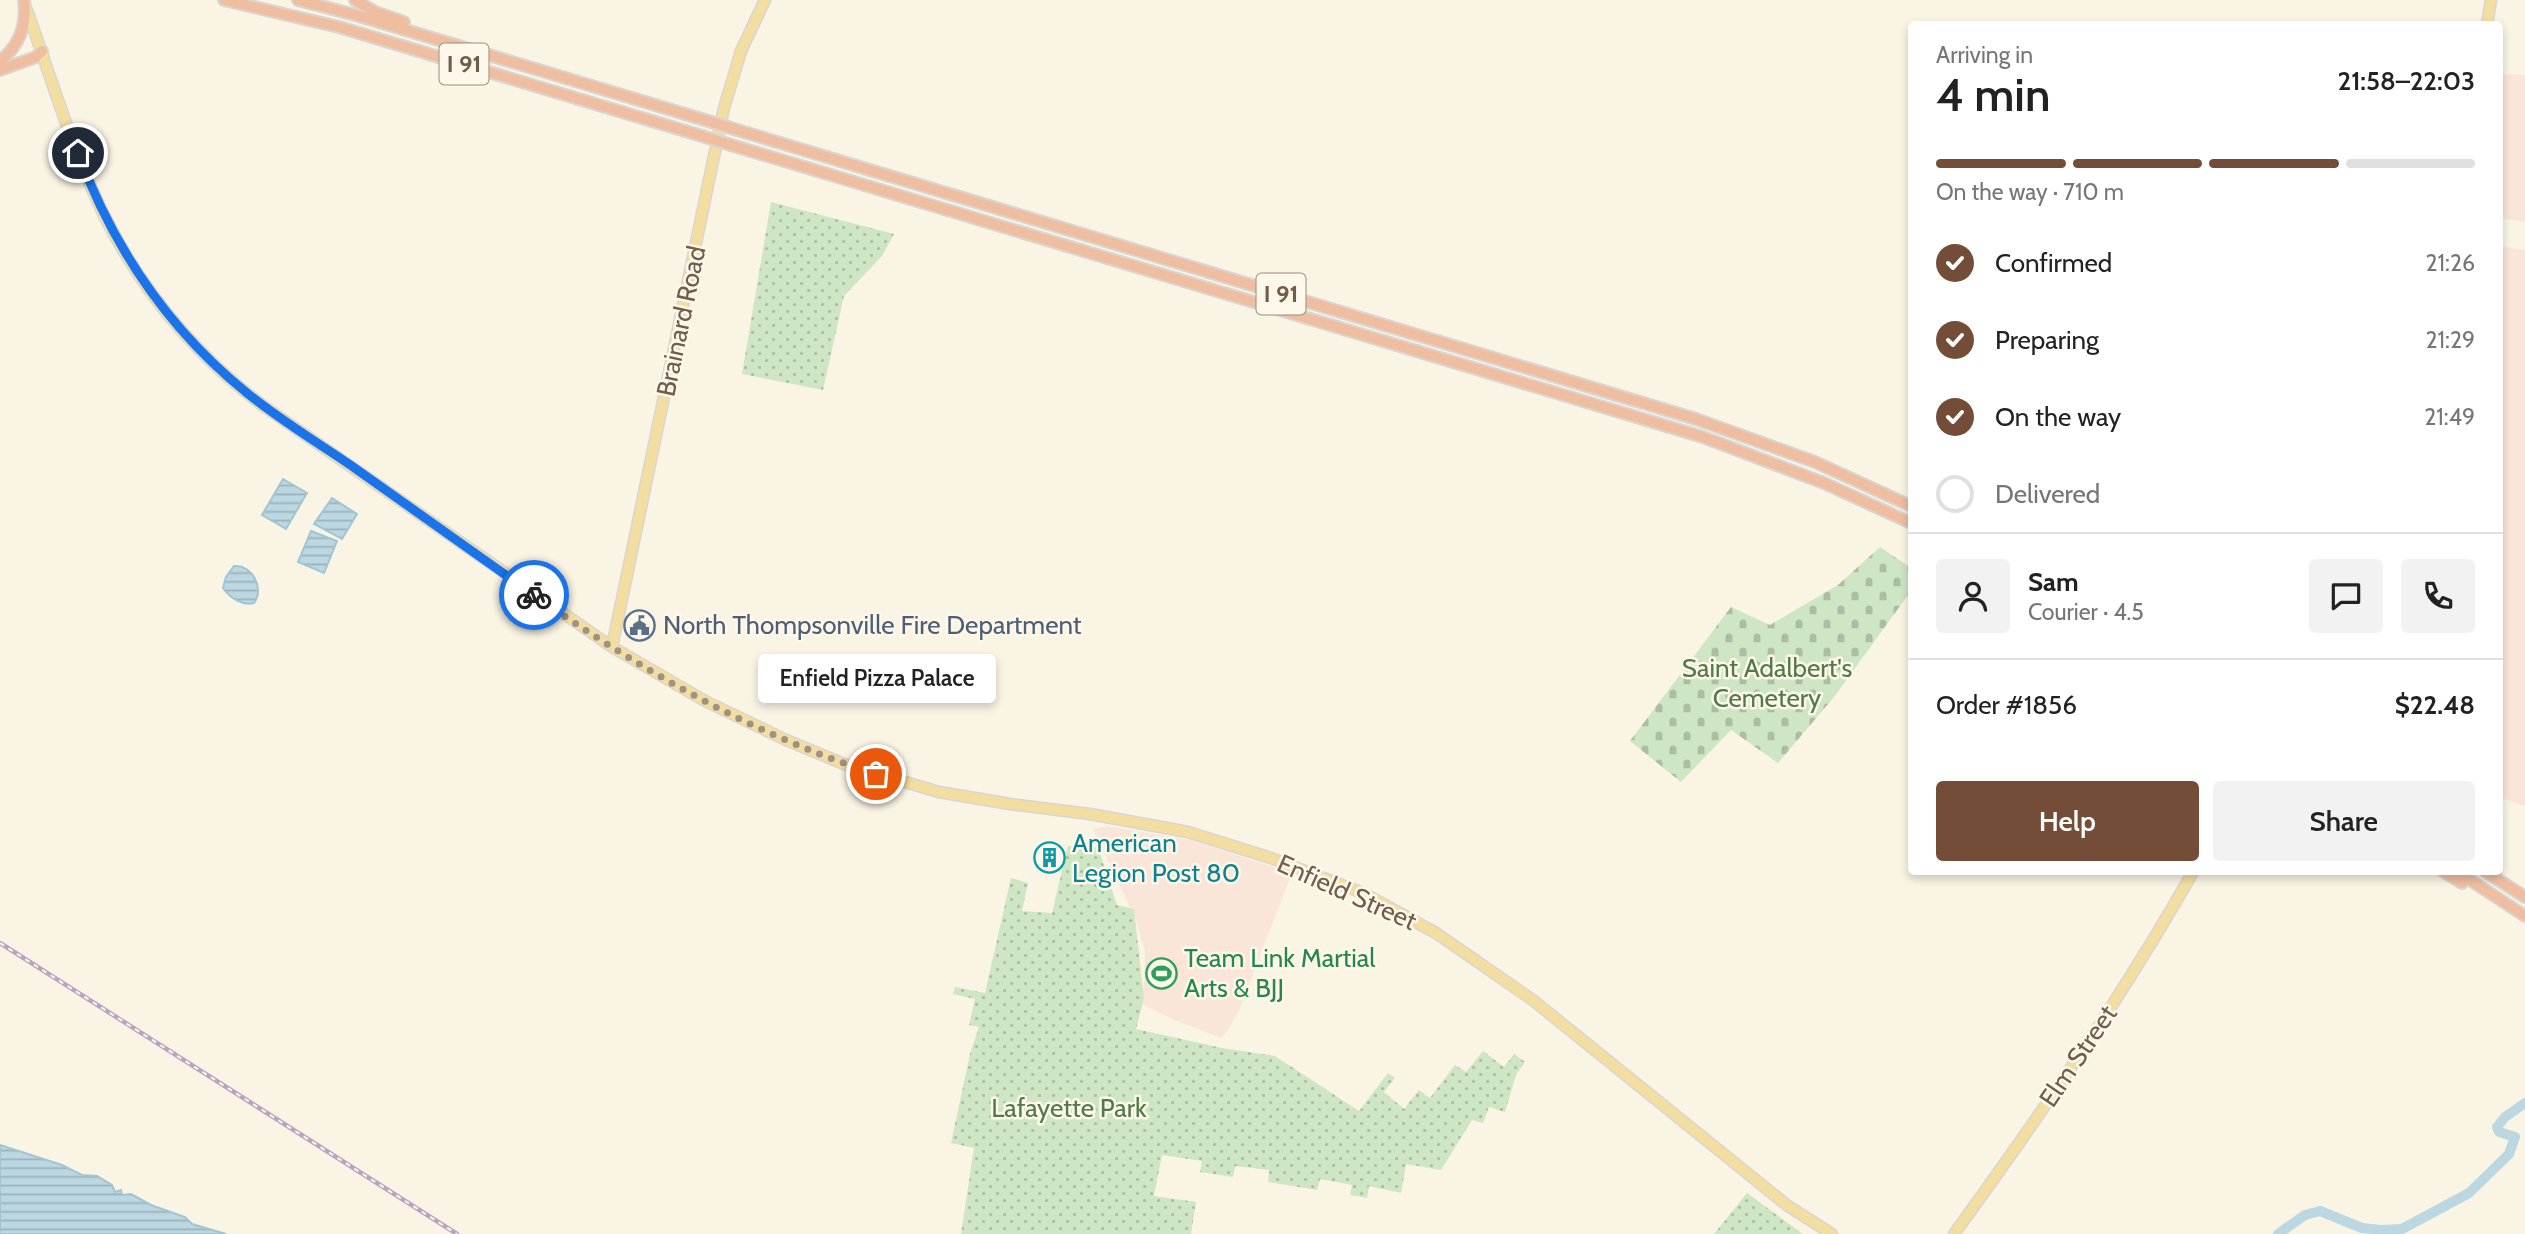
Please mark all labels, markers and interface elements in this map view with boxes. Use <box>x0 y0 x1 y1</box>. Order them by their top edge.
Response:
text: Arriving in <box>1936 41 2033 69</box>
road number: I 91 <box>440 43 489 84</box>
text: 21:58–22:03 <box>2337 65 2475 97</box>
text: 4 min <box>1936 67 2050 123</box>
pin <box>48 123 108 183</box>
icon: home <box>59 134 97 172</box>
text: On the way · 710 m <box>1936 178 2124 206</box>
street label: Brainard Road <box>649 243 713 399</box>
icon: check <box>1936 244 1974 282</box>
text: Confirmed <box>1995 247 2112 279</box>
text: 21:26 <box>2426 249 2475 277</box>
road number: I 91 <box>1256 274 1306 314</box>
icon: check <box>1936 321 1974 359</box>
text: Preparing <box>1995 324 2099 356</box>
text: 21:29 <box>2426 326 2475 354</box>
icon: check <box>1936 398 1974 436</box>
text: On the way <box>1995 401 2121 433</box>
text: 21:49 <box>2424 403 2475 431</box>
text: Delivered <box>1995 478 2100 510</box>
button: person <box>1936 559 2010 633</box>
button: chat <box>2309 559 2383 633</box>
button: phone <box>2401 559 2475 633</box>
courier <box>499 560 569 630</box>
text: Sam <box>2028 566 2079 598</box>
icon: bike <box>515 576 553 614</box>
text: Courier · 4.5 <box>2028 598 2144 626</box>
public building icon: North Thompsonville Fire Department <box>623 608 657 642</box>
place label: North Thompsonville Fire Department <box>663 609 1082 641</box>
park label: Saint Adalbert's Cemetery <box>1682 652 1852 714</box>
callout: Enfield Pizza Palace <box>757 655 995 704</box>
text: Enfield Pizza Palace <box>780 664 974 692</box>
text: Order #1856 <box>1936 689 2077 721</box>
text: $22.48 <box>2395 689 2475 721</box>
pin <box>846 744 906 804</box>
icon: bag <box>857 755 895 793</box>
button: Help <box>1936 781 2199 861</box>
button: Share <box>2213 781 2475 861</box>
place label: American Legion Post 80 <box>1072 827 1240 889</box>
building icon: American Legion Post 80 <box>1032 841 1066 875</box>
street label: Enfield Street <box>1272 847 1422 937</box>
place label: Team Link Martial Arts & BJJ <box>1184 942 1375 1004</box>
sports icon: Team Link Martial Arts & BJJ <box>1144 956 1178 990</box>
street label: Elm Street <box>2032 999 2124 1113</box>
park label: Lafayette Park <box>991 1092 1147 1124</box>

